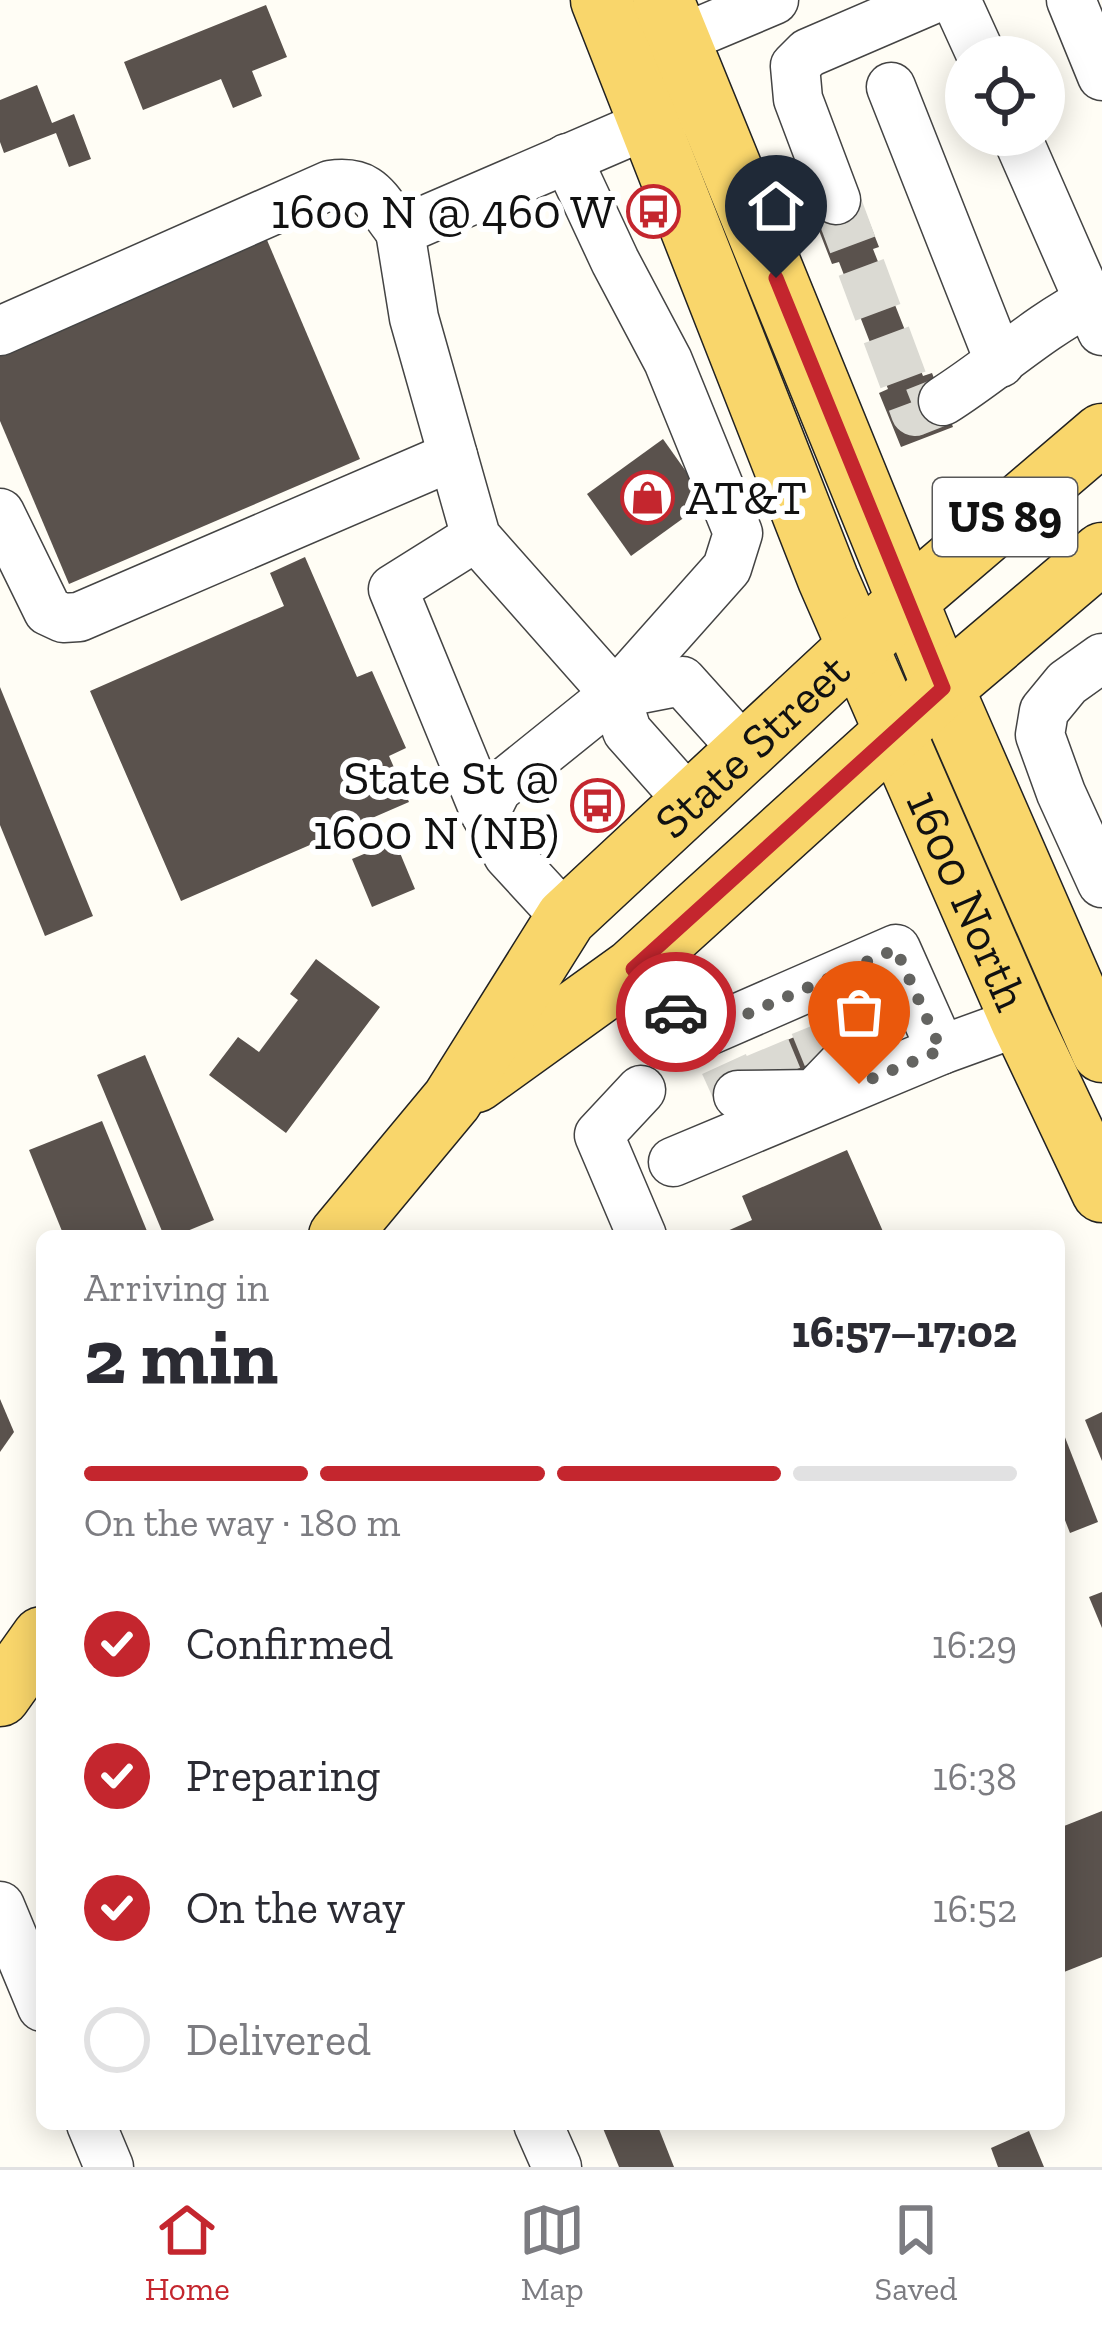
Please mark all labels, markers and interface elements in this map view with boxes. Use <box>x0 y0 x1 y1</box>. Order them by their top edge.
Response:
map controls <box>945 36 1065 156</box>
button: locate <box>945 36 1065 156</box>
pin <box>725 155 827 278</box>
icon: home <box>743 173 809 239</box>
place label: 1600 N @ 460 W <box>271 183 615 240</box>
bus stop icon: 1600 N @ 460 W <box>626 183 682 239</box>
shop icon: AT&T <box>619 469 675 525</box>
place label: AT&T <box>686 469 807 526</box>
road number: US 89 <box>933 478 1077 556</box>
street label: State Street <box>643 641 861 849</box>
place label: State St @ 1600 N (NB) <box>313 749 559 861</box>
bus stop icon: State St @ 1600 N (NB) <box>570 777 626 833</box>
street label: 1600 North <box>895 781 1041 1019</box>
courier <box>616 952 736 1072</box>
pin <box>808 961 910 1084</box>
icon: car <box>643 979 709 1045</box>
icon: bag <box>826 979 892 1045</box>
text: Arriving in <box>84 1264 269 1311</box>
text: 16:57–17:02 <box>792 1305 1017 1359</box>
text: 2 min <box>84 1309 278 1403</box>
text: On the way · 180 m <box>84 1499 400 1546</box>
icon: check <box>84 1611 150 1677</box>
text: Confirmed <box>186 1617 393 1671</box>
text: 16:29 <box>932 1621 1017 1668</box>
icon: check <box>84 1743 150 1809</box>
text: Preparing <box>186 1749 380 1803</box>
text: 16:38 <box>932 1753 1017 1800</box>
icon: check <box>84 1875 150 1941</box>
text: On the way <box>186 1881 405 1935</box>
text: 16:52 <box>932 1885 1017 1932</box>
text: Delivered <box>186 2013 371 2067</box>
tab: Home <box>145 2197 230 2308</box>
tab: Map <box>519 2197 585 2308</box>
tab: Saved <box>875 2197 957 2308</box>

